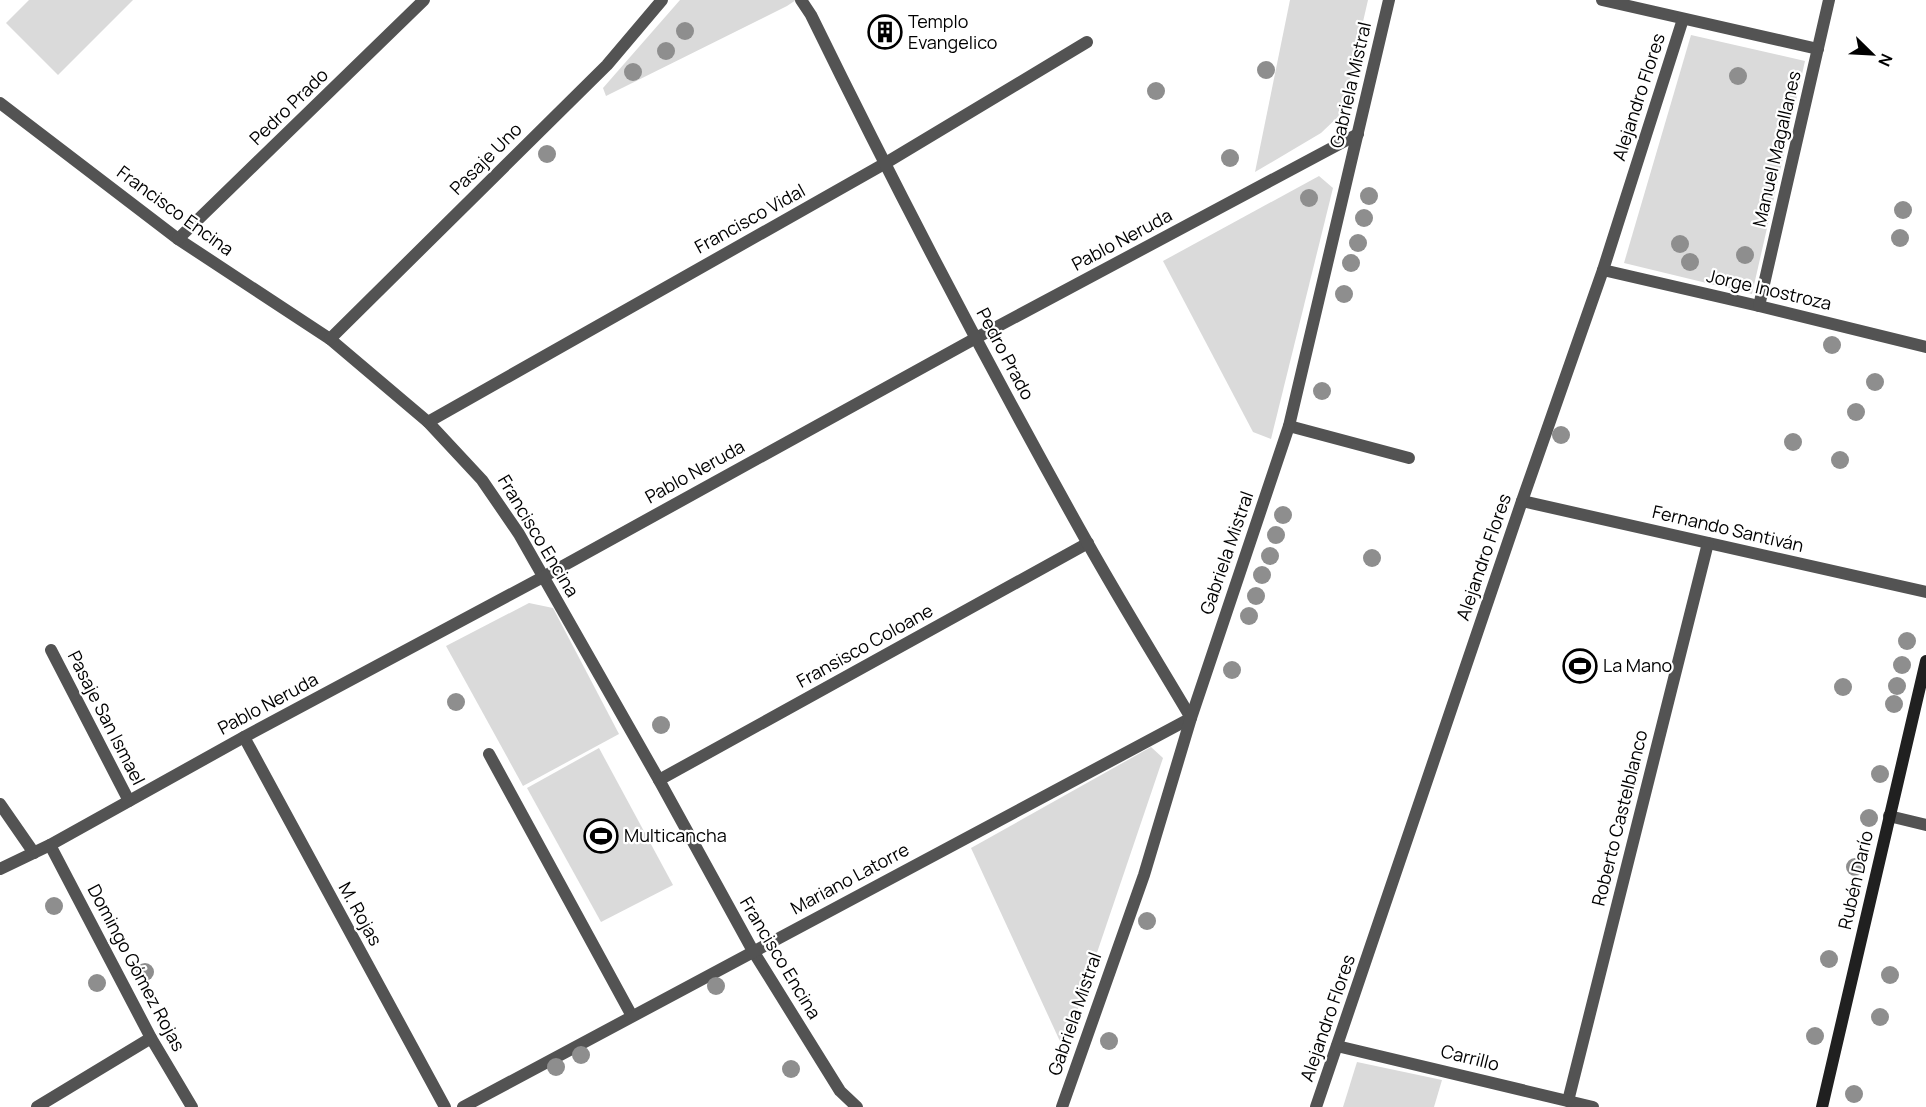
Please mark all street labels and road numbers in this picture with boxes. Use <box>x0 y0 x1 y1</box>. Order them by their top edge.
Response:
street label: Gabriela Mistral <box>1324 19 1376 150</box>
street label: Alejandro Flores <box>1606 30 1670 163</box>
street label: Pedro Prado <box>244 63 333 150</box>
street label: Manuel Magallanes <box>1746 68 1806 229</box>
street label: Pasaje Uno <box>444 117 526 199</box>
street label: Francisco Encina <box>112 160 239 261</box>
street label: Francisco Vidal <box>690 178 809 258</box>
street label: Pablo Neruda <box>1067 203 1176 276</box>
street label: Jorge Inostroza <box>1704 263 1834 315</box>
street label: Pedro Prado <box>972 303 1040 404</box>
street label: Pablo Neruda <box>640 434 749 508</box>
street label: Francisco Encina <box>493 470 585 601</box>
street label: Gabriela Mistral <box>1194 488 1258 617</box>
street label: Alejandro Flores <box>1450 490 1516 623</box>
street label: Fernando Santiván <box>1650 499 1806 557</box>
street label: Fransisco Coloane <box>792 598 937 693</box>
street label: Pasaje San Ismael <box>63 646 151 789</box>
street label: Pablo Neruda <box>213 667 322 740</box>
street label: Roberto Castelblanco <box>1586 727 1653 908</box>
street label: Rubén Darío <box>1832 828 1878 932</box>
street label: Mariano Latorre <box>786 837 913 919</box>
street label: M. Rojas <box>334 877 388 950</box>
street label: Domingo Gómez Rojas <box>83 880 191 1055</box>
street label: Francisco Encina <box>735 892 827 1023</box>
street label: Gabriela Mistral <box>1042 949 1106 1078</box>
street label: Alejandro Flores <box>1294 951 1360 1084</box>
street label: Carrillo <box>1439 1038 1502 1076</box>

